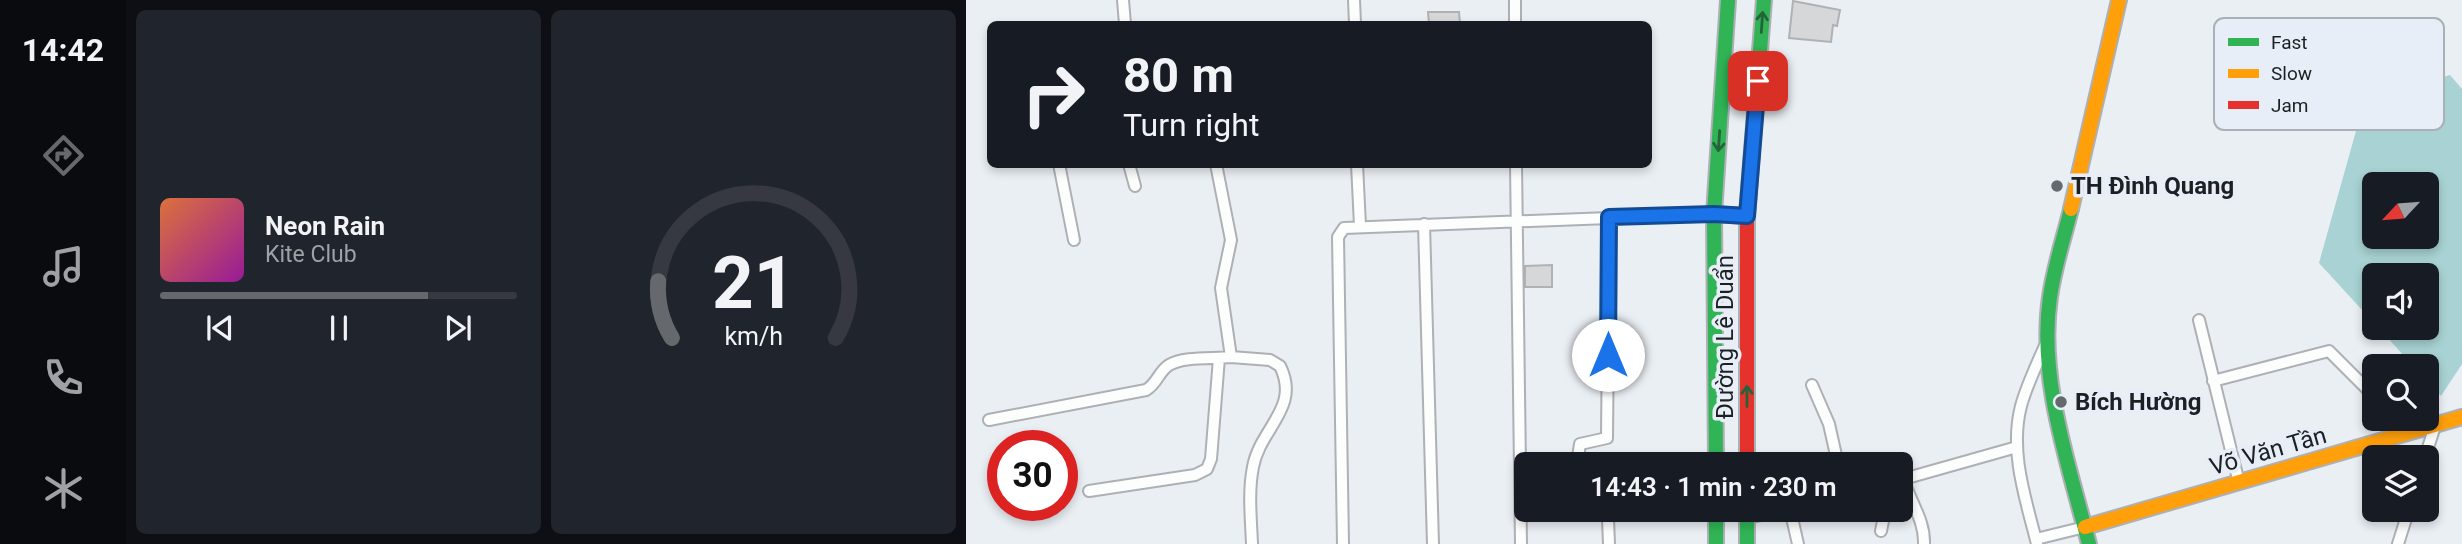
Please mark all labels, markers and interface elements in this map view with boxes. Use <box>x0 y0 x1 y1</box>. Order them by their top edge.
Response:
one-way arrow <box>1756 11 1769 33</box>
legend <box>2214 18 2444 130</box>
text: 14:42 <box>22 31 104 69</box>
text: Fast <box>2271 31 2308 54</box>
text: 80 m <box>1123 47 1234 104</box>
icon: right <box>1008 49 1099 140</box>
pin <box>1728 51 1788 111</box>
icon: arrive <box>1739 62 1777 100</box>
text: Slow <box>2271 62 2312 85</box>
text: Jam <box>2271 94 2308 117</box>
text: Turn right <box>1123 106 1259 144</box>
one-way arrow <box>1712 130 1725 153</box>
icon: directions <box>39 131 88 180</box>
place label: TH Đình Quang <box>2071 172 2234 200</box>
north arrow <box>2362 172 2440 248</box>
map controls <box>2362 172 2439 522</box>
marker: TH Đình Quang <box>2049 178 2065 194</box>
text: Neon Rain <box>265 211 385 241</box>
text: 21 <box>712 240 795 326</box>
text: Kite Club <box>265 241 357 268</box>
icon: music <box>39 242 88 291</box>
street label: Đường Lê Duẩn <box>1711 255 1739 419</box>
button: sound <box>2362 263 2439 340</box>
icon: previous <box>201 309 239 347</box>
icon: pause <box>320 309 358 347</box>
icon: next <box>439 309 477 347</box>
position arrow <box>1571 318 1645 392</box>
text: km/h <box>724 322 783 351</box>
icon: phone <box>39 353 88 402</box>
button: search <box>2362 354 2439 431</box>
one-way arrow <box>1740 384 1754 407</box>
place label: Bích Hường <box>2075 388 2201 416</box>
marker: Bích Hường <box>2053 394 2069 410</box>
street label: Võ Văn Tần <box>2206 421 2330 481</box>
speed limit sign: 30 <box>987 430 1078 521</box>
button: layers <box>2362 445 2439 522</box>
icon: climate <box>39 464 88 513</box>
text: 14:43 · 1 min · 230 m <box>1590 472 1837 502</box>

